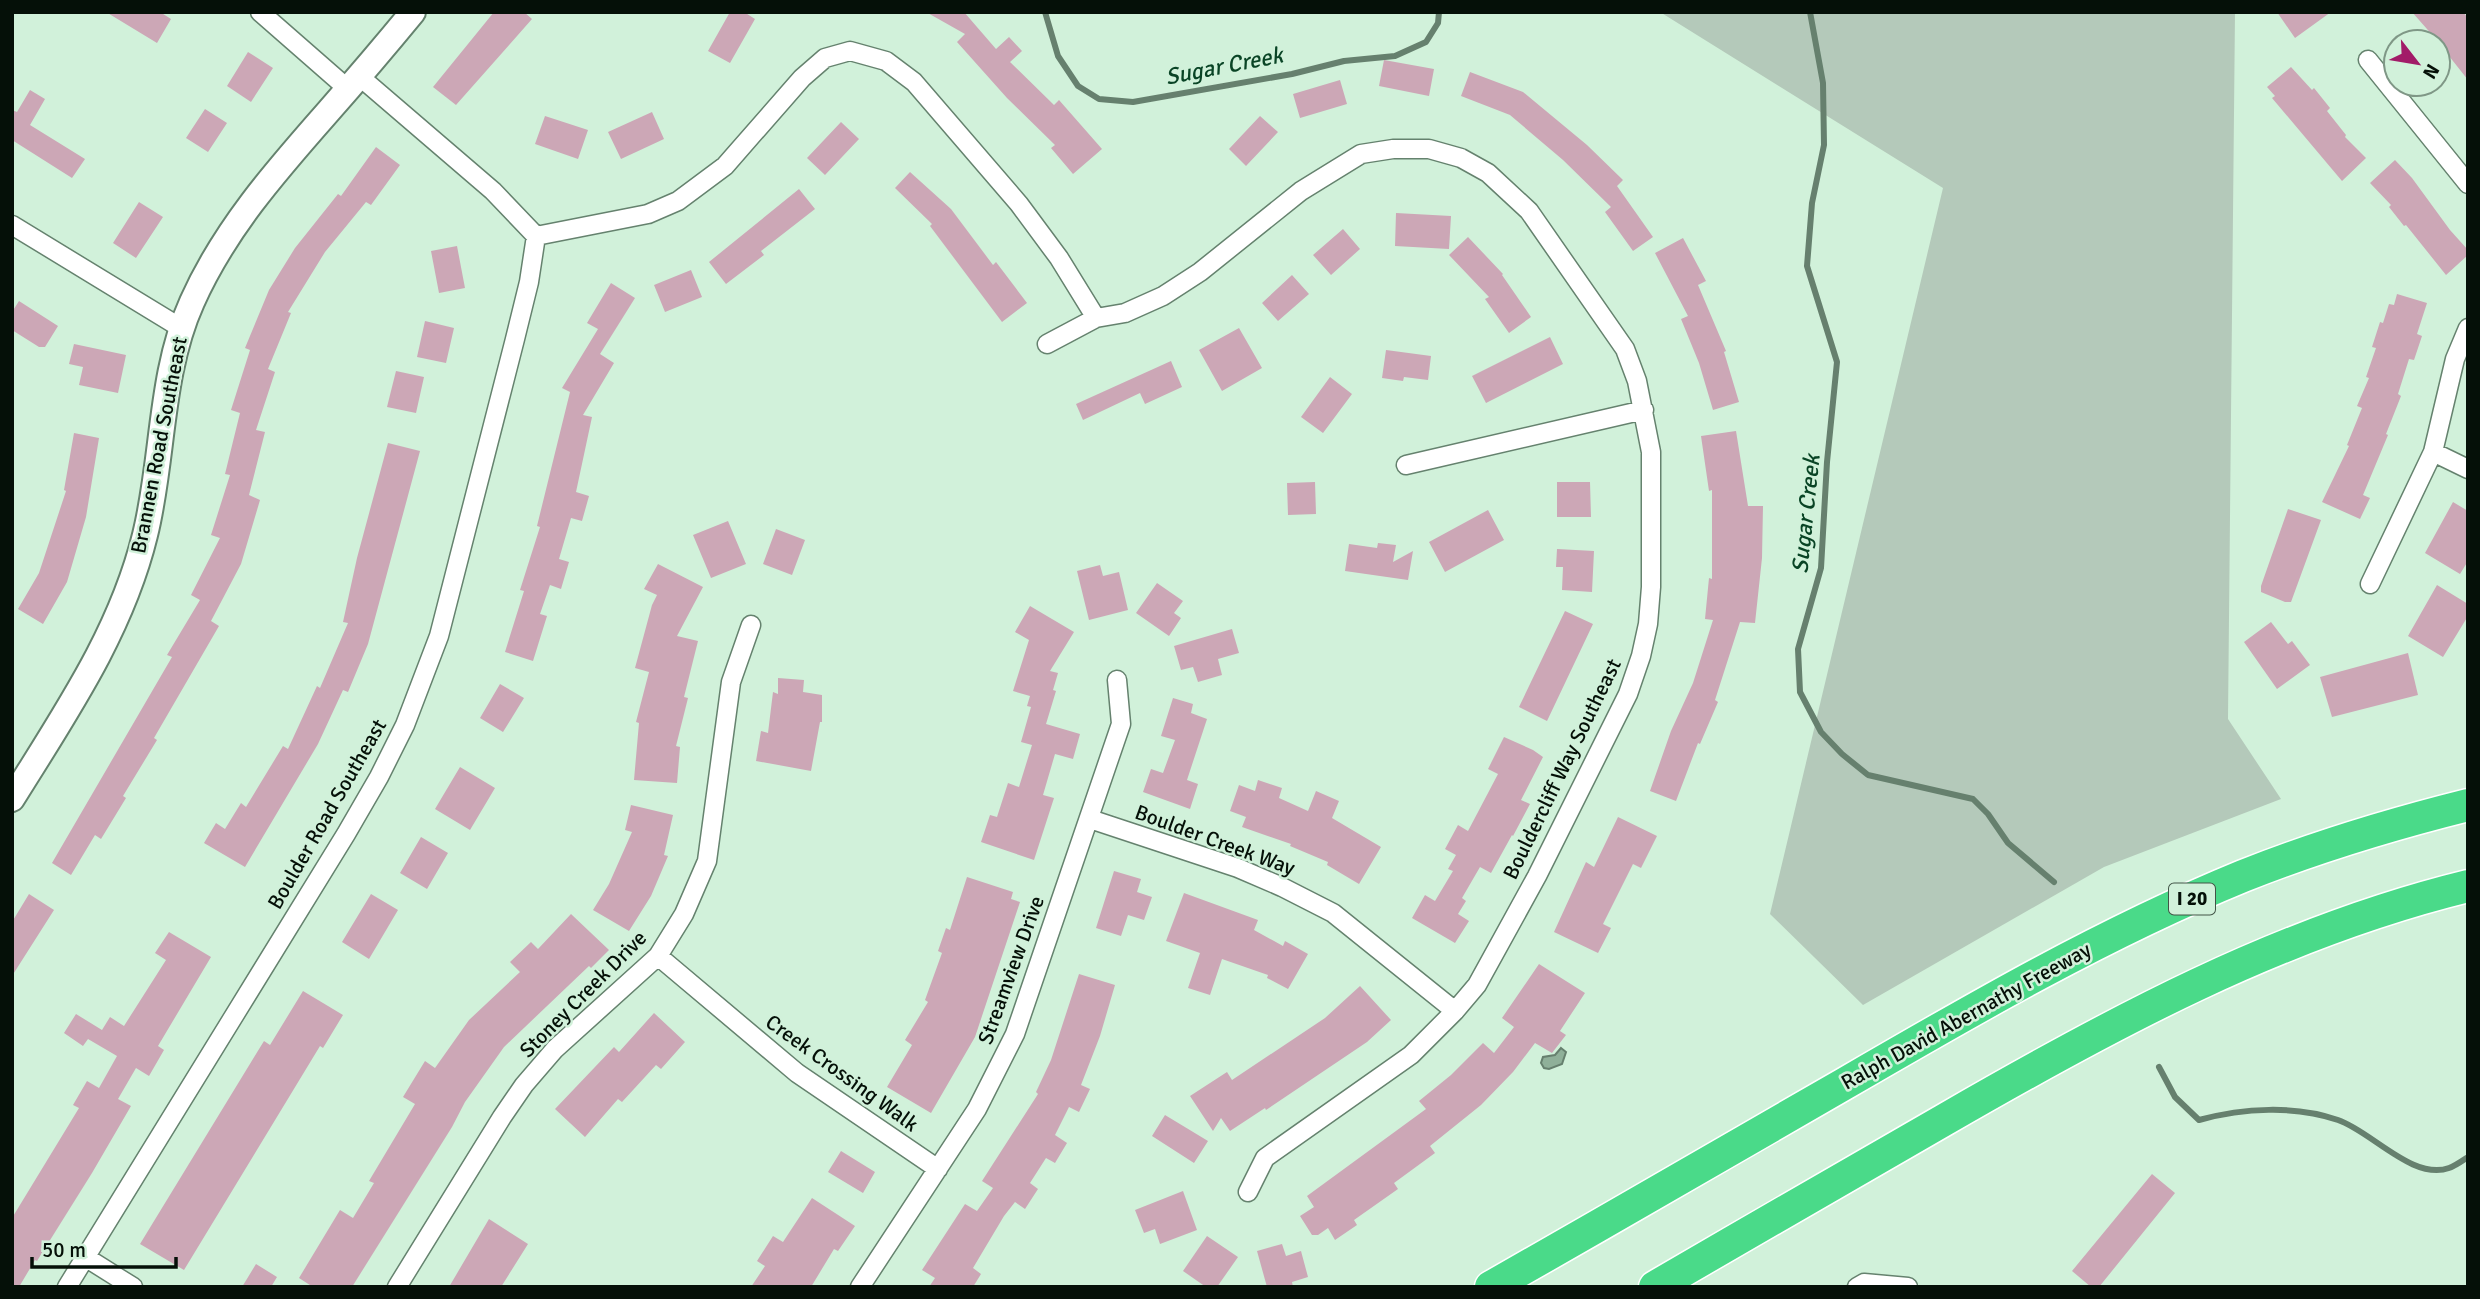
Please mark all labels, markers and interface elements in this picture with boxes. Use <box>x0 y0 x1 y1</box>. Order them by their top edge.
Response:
north arrow <box>2382 28 2452 98</box>
water label: Sugar Creek <box>1163 40 1288 92</box>
text: N <box>2417 59 2444 83</box>
street label: Brannen Road Southeast <box>125 334 193 556</box>
water label: Sugar Creek <box>1785 451 1827 575</box>
street label: Bouldercliff Way Southeast <box>1497 654 1627 884</box>
street label: Boulder Road Southeast <box>262 714 392 914</box>
street label: Boulder Creek Way <box>1131 799 1299 881</box>
road number: I 20 <box>2169 884 2215 914</box>
street label: Streamview Drive <box>972 892 1050 1048</box>
street label: Stoney Creek Drive <box>514 925 652 1063</box>
street label: Ralph David Abernathy Freeway <box>1837 936 2096 1096</box>
street label: Creek Crossing Walk <box>760 1009 924 1138</box>
scale bar <box>32 1226 175 1270</box>
text: 50 m <box>42 1237 86 1263</box>

